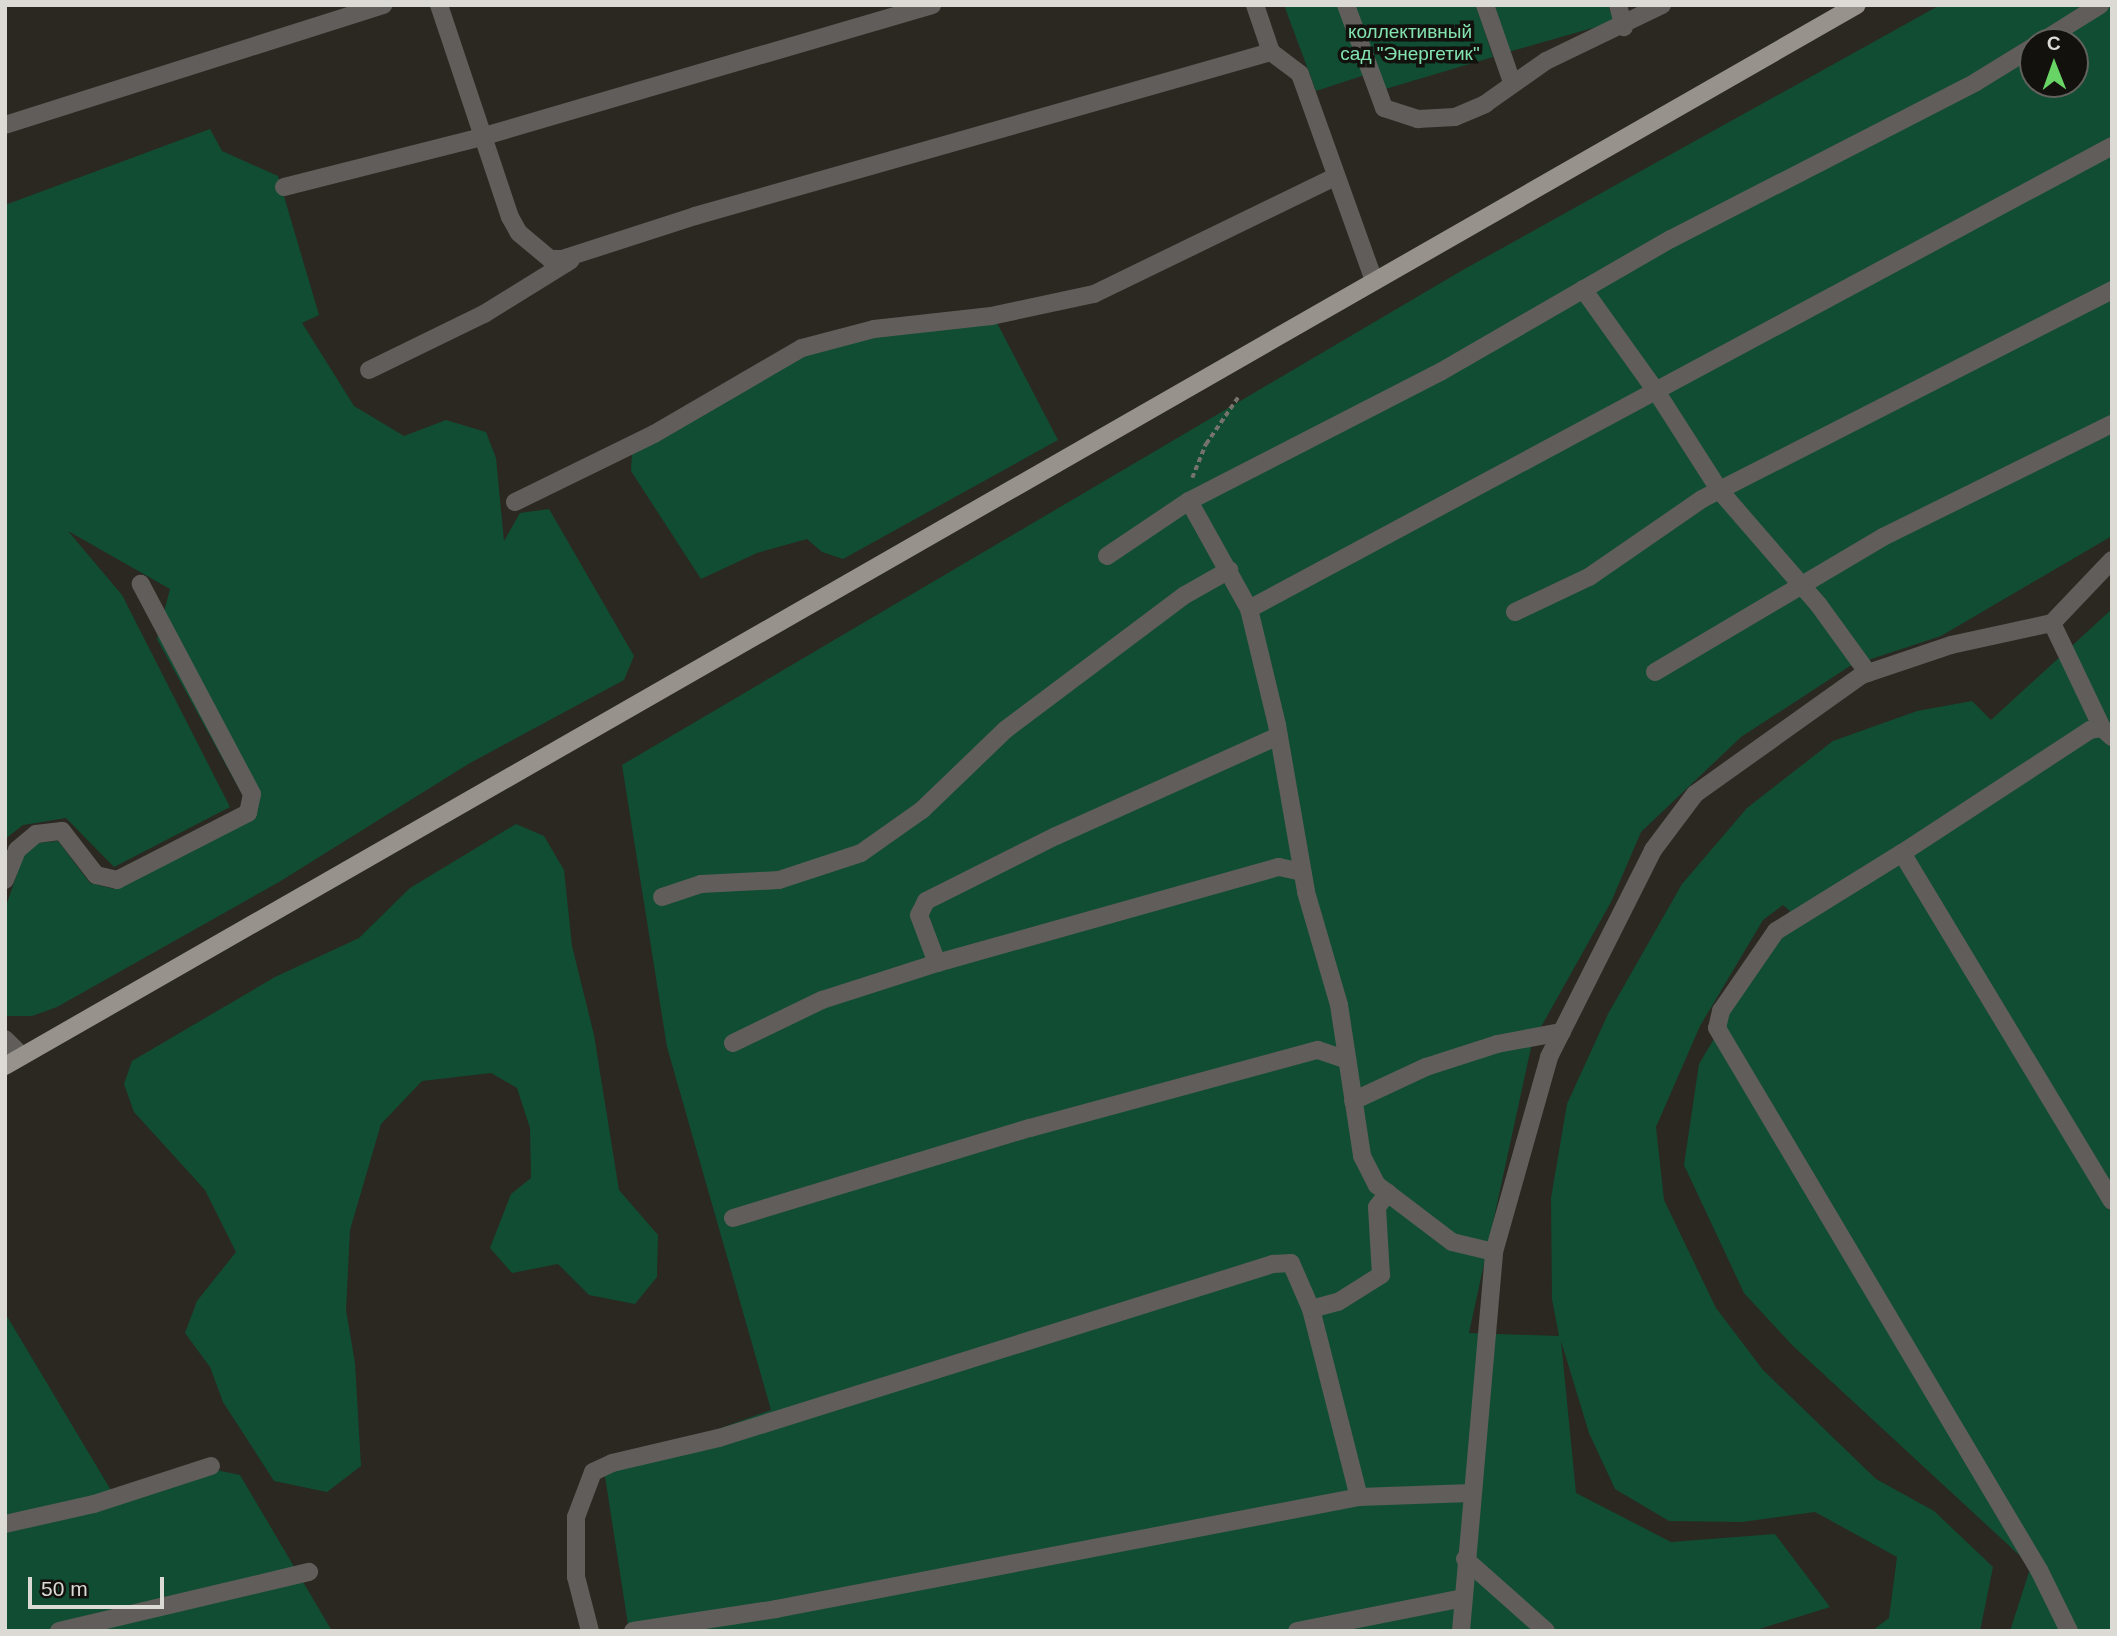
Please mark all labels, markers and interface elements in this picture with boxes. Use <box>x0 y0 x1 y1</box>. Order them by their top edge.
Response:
park label: коллективный сад "Энергетик" <box>1340 21 1480 65</box>
north arrow <box>2019 28 2089 98</box>
text: С <box>2047 33 2061 54</box>
scale bar <box>32 1562 168 1606</box>
text: 50 m <box>41 1577 88 1600</box>

